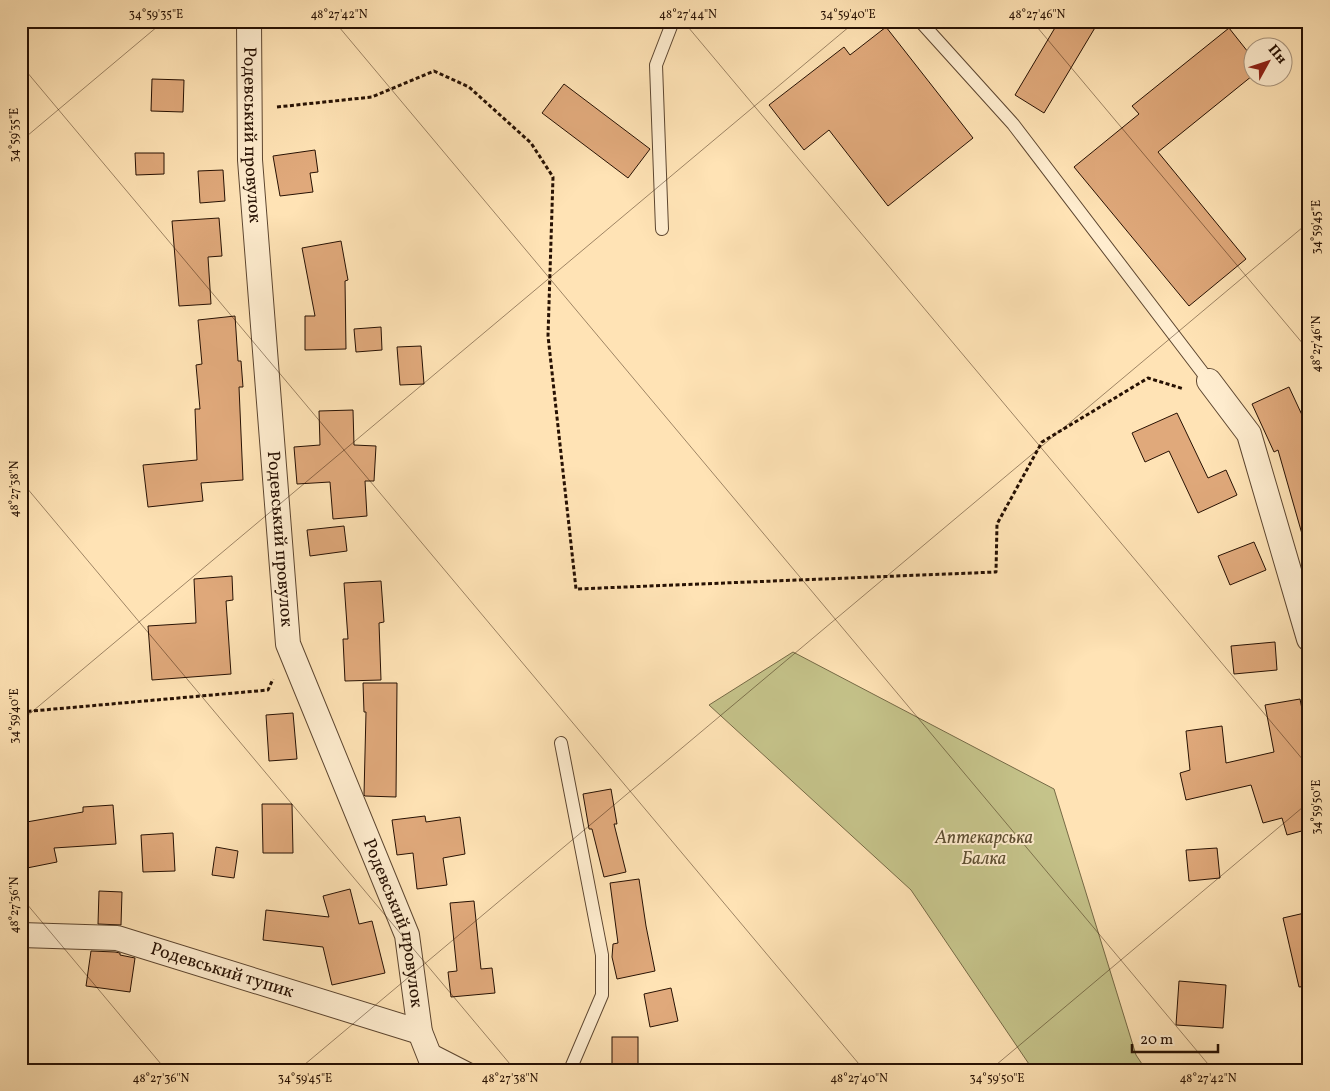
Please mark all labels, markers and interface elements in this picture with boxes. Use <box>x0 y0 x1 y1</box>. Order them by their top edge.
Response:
text: 34°59'35"E <box>129 7 183 23</box>
text: 48°27'42"N <box>310 7 368 23</box>
text: 48°27'44"N <box>659 7 717 23</box>
text: 34°59'40"E <box>820 7 876 23</box>
text: 48°27'46"N <box>1009 7 1066 23</box>
north arrow <box>1242 38 1292 88</box>
text: Пн <box>1263 41 1290 68</box>
street label: Родевський провулок <box>237 47 267 224</box>
text: 34°59'35"E <box>7 108 23 162</box>
text: 34°59'45"E <box>1309 200 1325 254</box>
text: 48°27'46"N <box>1309 315 1325 372</box>
street label: Родевський провулок <box>260 450 299 628</box>
text: 48°27'38"N <box>7 460 23 518</box>
text: 34°59'40"E <box>7 688 23 744</box>
text: 34°59'50"E <box>1309 779 1325 835</box>
park label: Аптекарська Балка <box>934 826 1033 872</box>
street label: Родевський провулок <box>356 835 429 1010</box>
text: 48°27'36"N <box>7 876 23 933</box>
street label: Родевський тупик <box>147 937 297 1005</box>
scale bar <box>1132 1021 1219 1053</box>
text: 20 m <box>1140 1030 1173 1051</box>
text: 48°27'36"N <box>133 1071 190 1087</box>
text: 34°59'45"E <box>278 1071 332 1087</box>
text: 48°27'38"N <box>481 1071 539 1087</box>
text: 48°27'40"N <box>830 1071 888 1087</box>
text: 34°59'50"E <box>969 1071 1025 1087</box>
text: 48°27'42"N <box>1179 1071 1237 1087</box>

